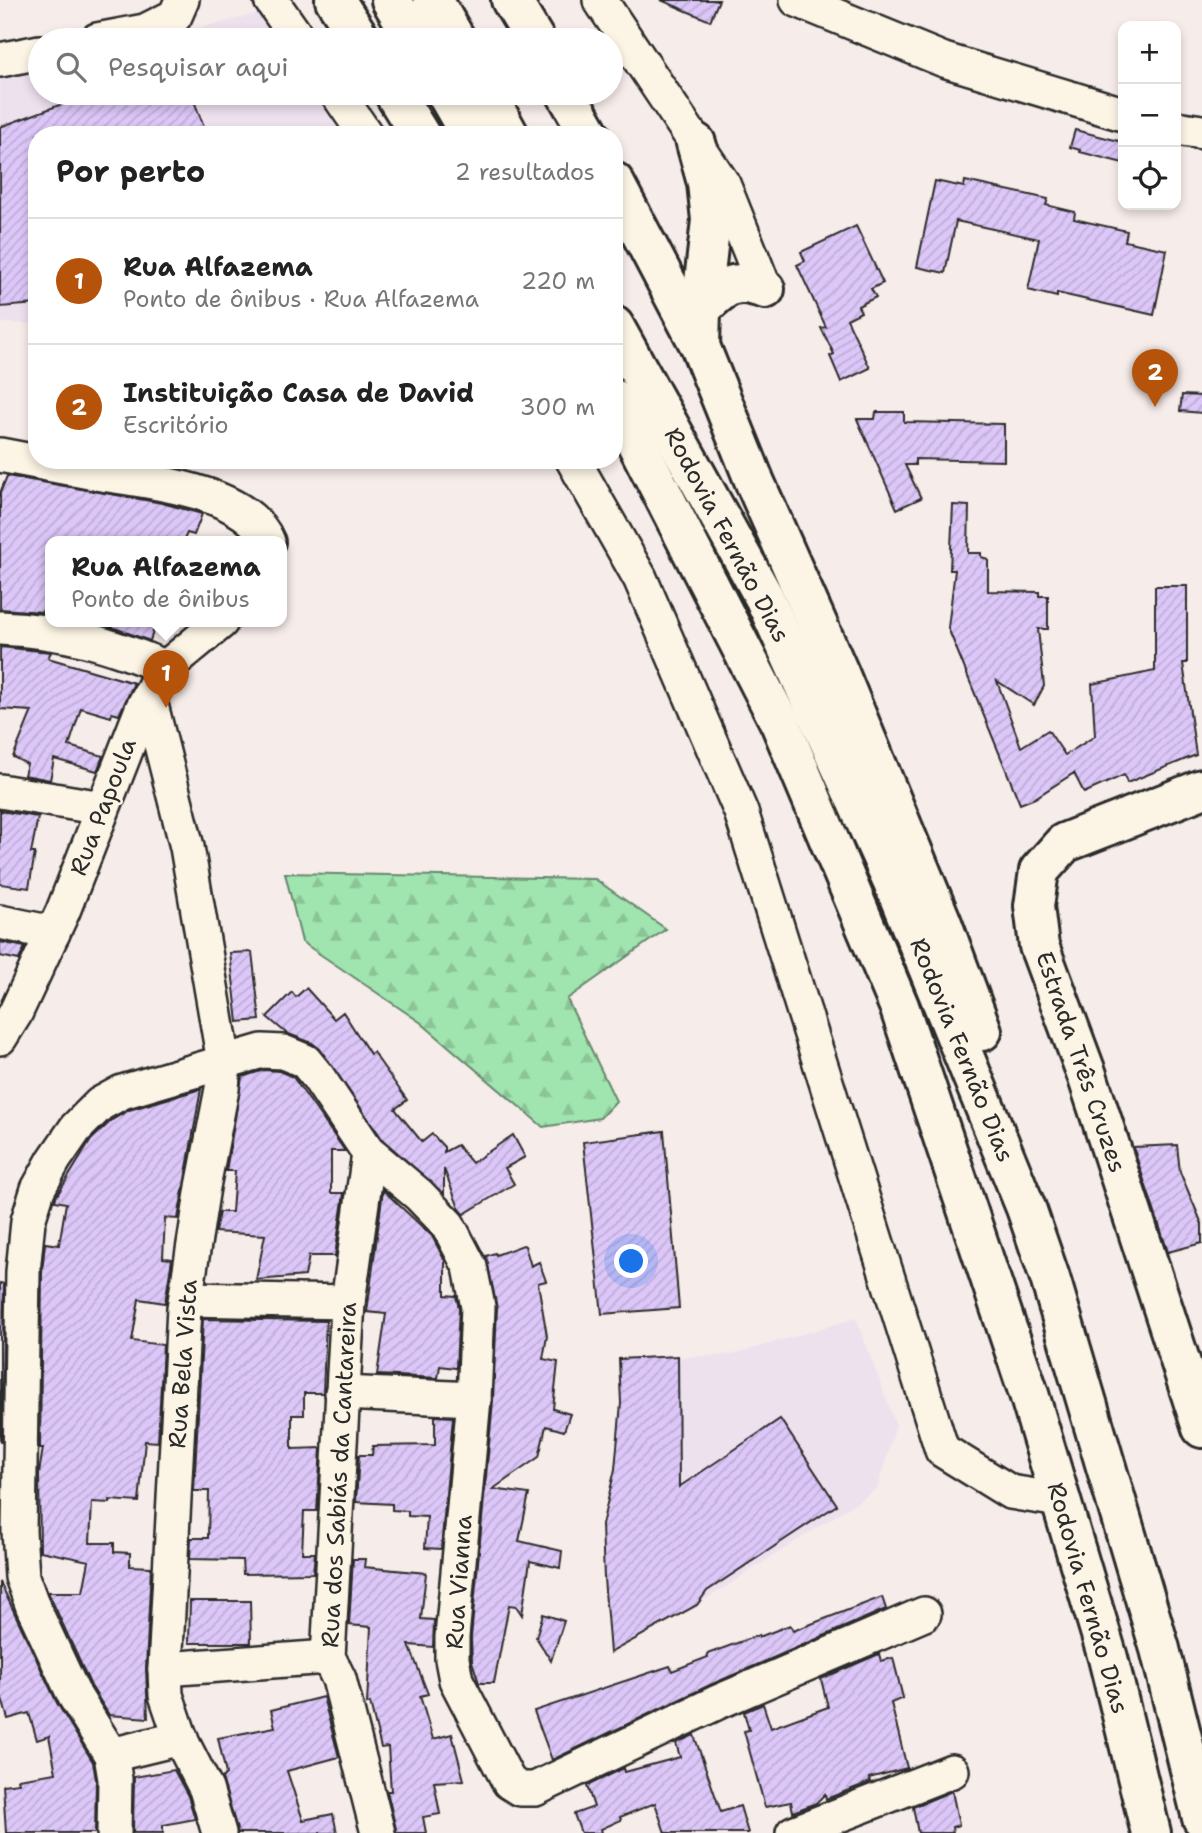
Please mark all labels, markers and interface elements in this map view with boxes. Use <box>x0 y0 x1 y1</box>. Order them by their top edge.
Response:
map controls <box>1118 21 1181 210</box>
button: + <box>1118 21 1181 84</box>
search box <box>28 28 623 105</box>
icon: search <box>52 48 90 86</box>
text: Pesquisar aqui <box>108 49 289 84</box>
button: − <box>1118 84 1181 147</box>
button: locate <box>1118 147 1181 210</box>
text: Por perto <box>56 151 205 192</box>
text: 2 resultados <box>455 157 595 187</box>
text: Rua Alfazema <box>123 249 313 284</box>
text: 1 <box>74 266 84 296</box>
text: 220 m <box>521 266 595 296</box>
text: Ponto de ônibus · Rua Alfazema <box>123 284 479 314</box>
pin: 2 <box>1132 349 1178 407</box>
text: Instituição Casa de David <box>123 375 474 410</box>
text: 2 <box>71 392 87 422</box>
text: 300 m <box>520 392 595 422</box>
text: Escritório <box>123 410 229 440</box>
street label: Rodovia Fernão Dias <box>657 422 797 648</box>
popup <box>45 536 287 627</box>
text: Rua Alfazema <box>71 549 261 584</box>
text: Ponto de ônibus <box>71 584 250 614</box>
pin: 1 <box>143 650 189 708</box>
street label: Rua Papoula <box>62 734 144 880</box>
street label: Rodovia Fernão Dias <box>902 933 1022 1167</box>
street label: Estrada Três Cruzes <box>1028 947 1134 1177</box>
your location <box>614 1244 648 1278</box>
street label: Rua Bela Vista <box>161 1278 205 1449</box>
street label: Rua dos Sabiás da Cantareira <box>314 1301 364 1649</box>
street label: Rodovia Fernão Dias <box>1040 1479 1136 1717</box>
street label: Rua Vianna <box>438 1514 480 1650</box>

